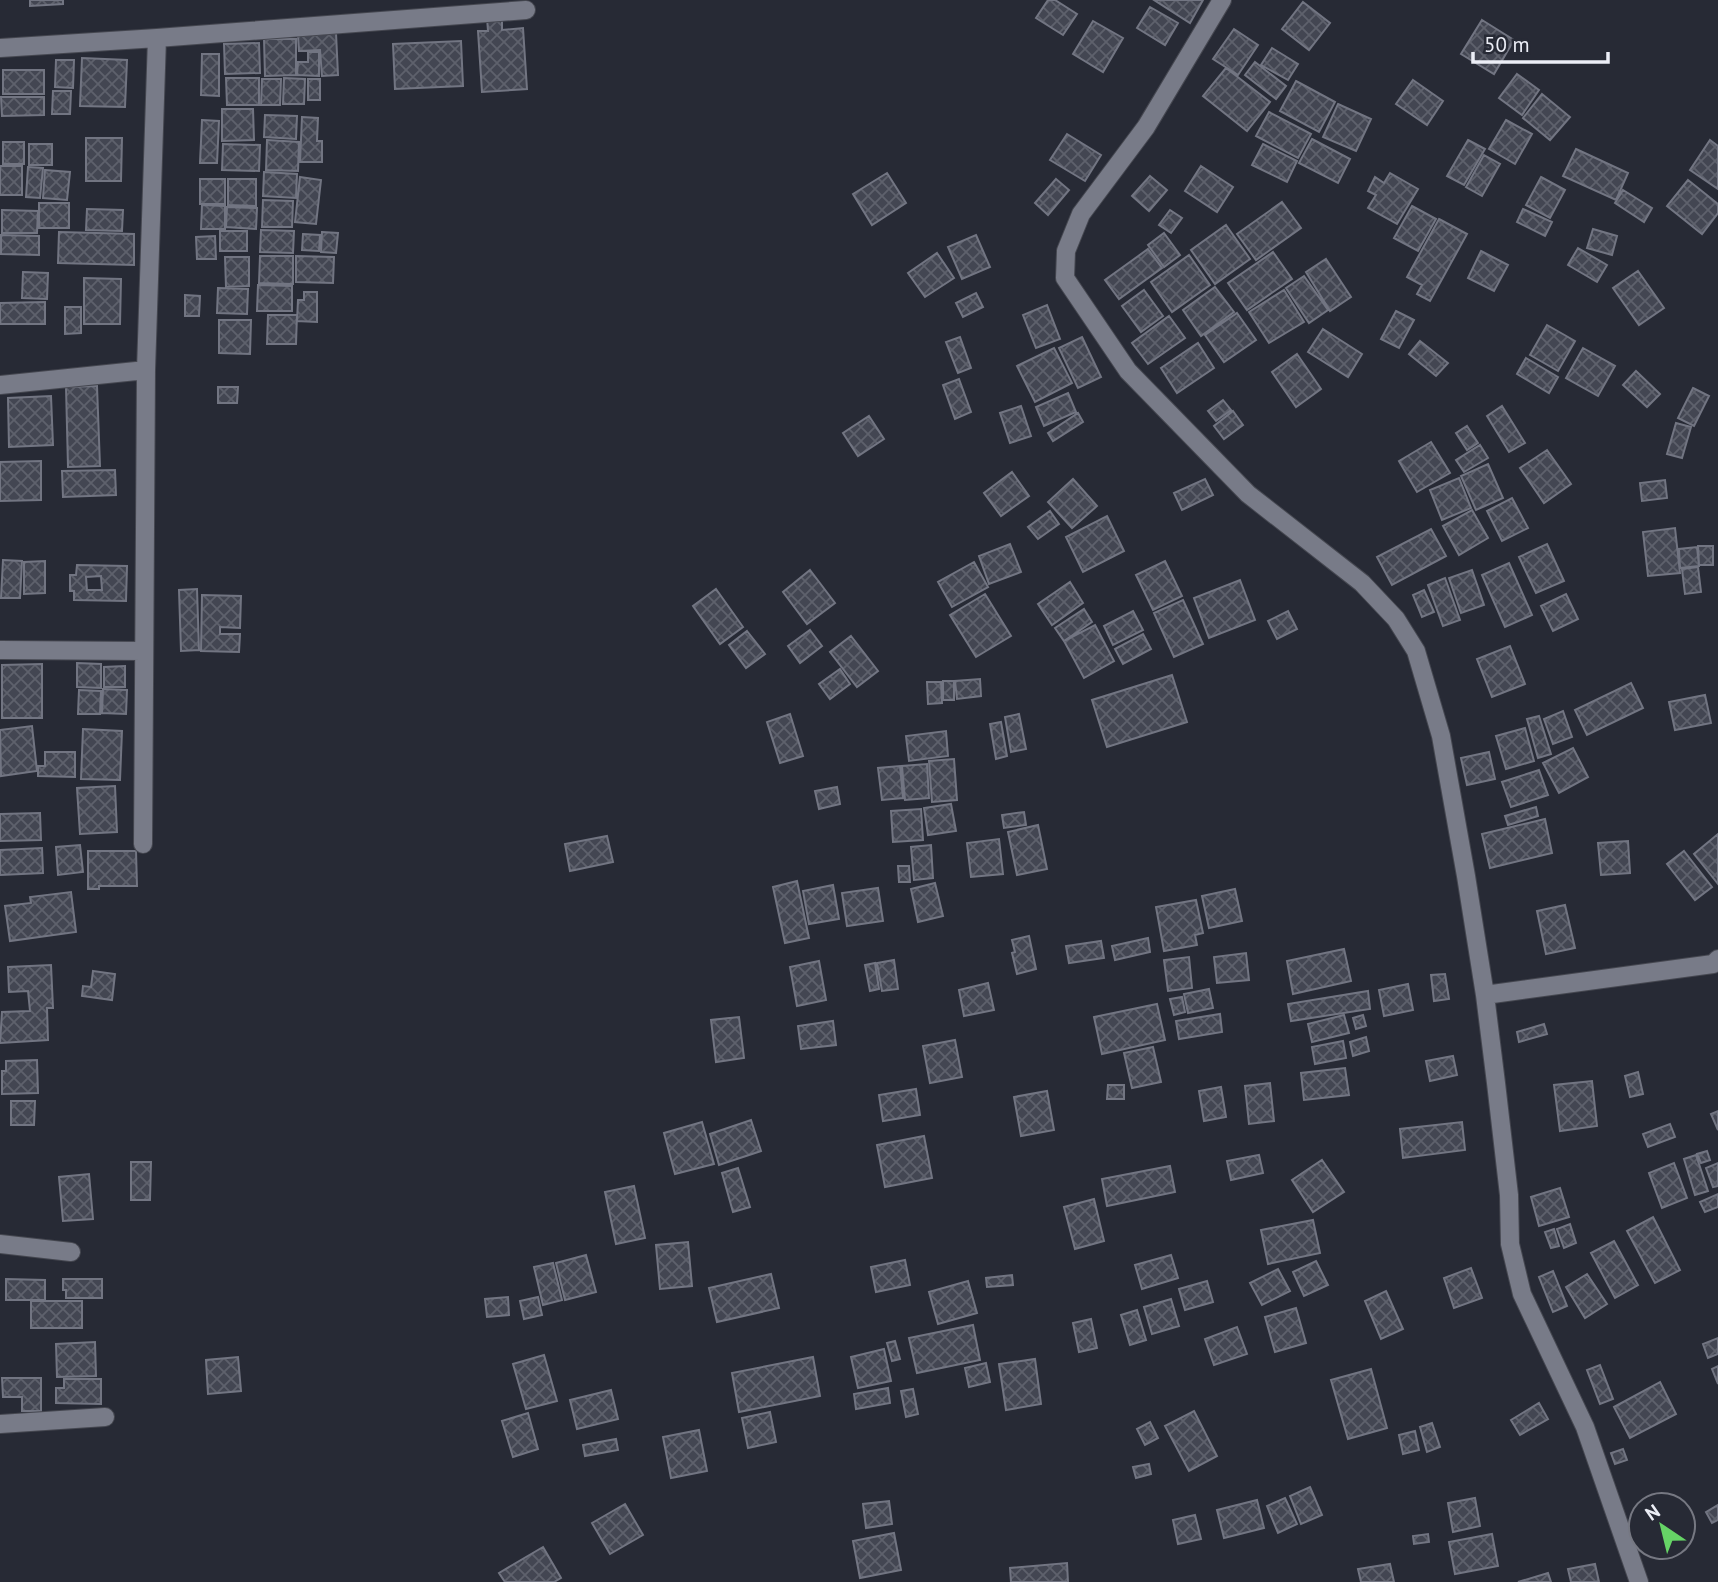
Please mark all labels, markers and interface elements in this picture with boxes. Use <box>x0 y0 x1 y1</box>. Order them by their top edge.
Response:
scale bar <box>1473 21 1608 65</box>
text: 50 m <box>1484 31 1530 58</box>
north arrow <box>1627 1491 1697 1561</box>
text: N <box>1640 1499 1664 1525</box>

